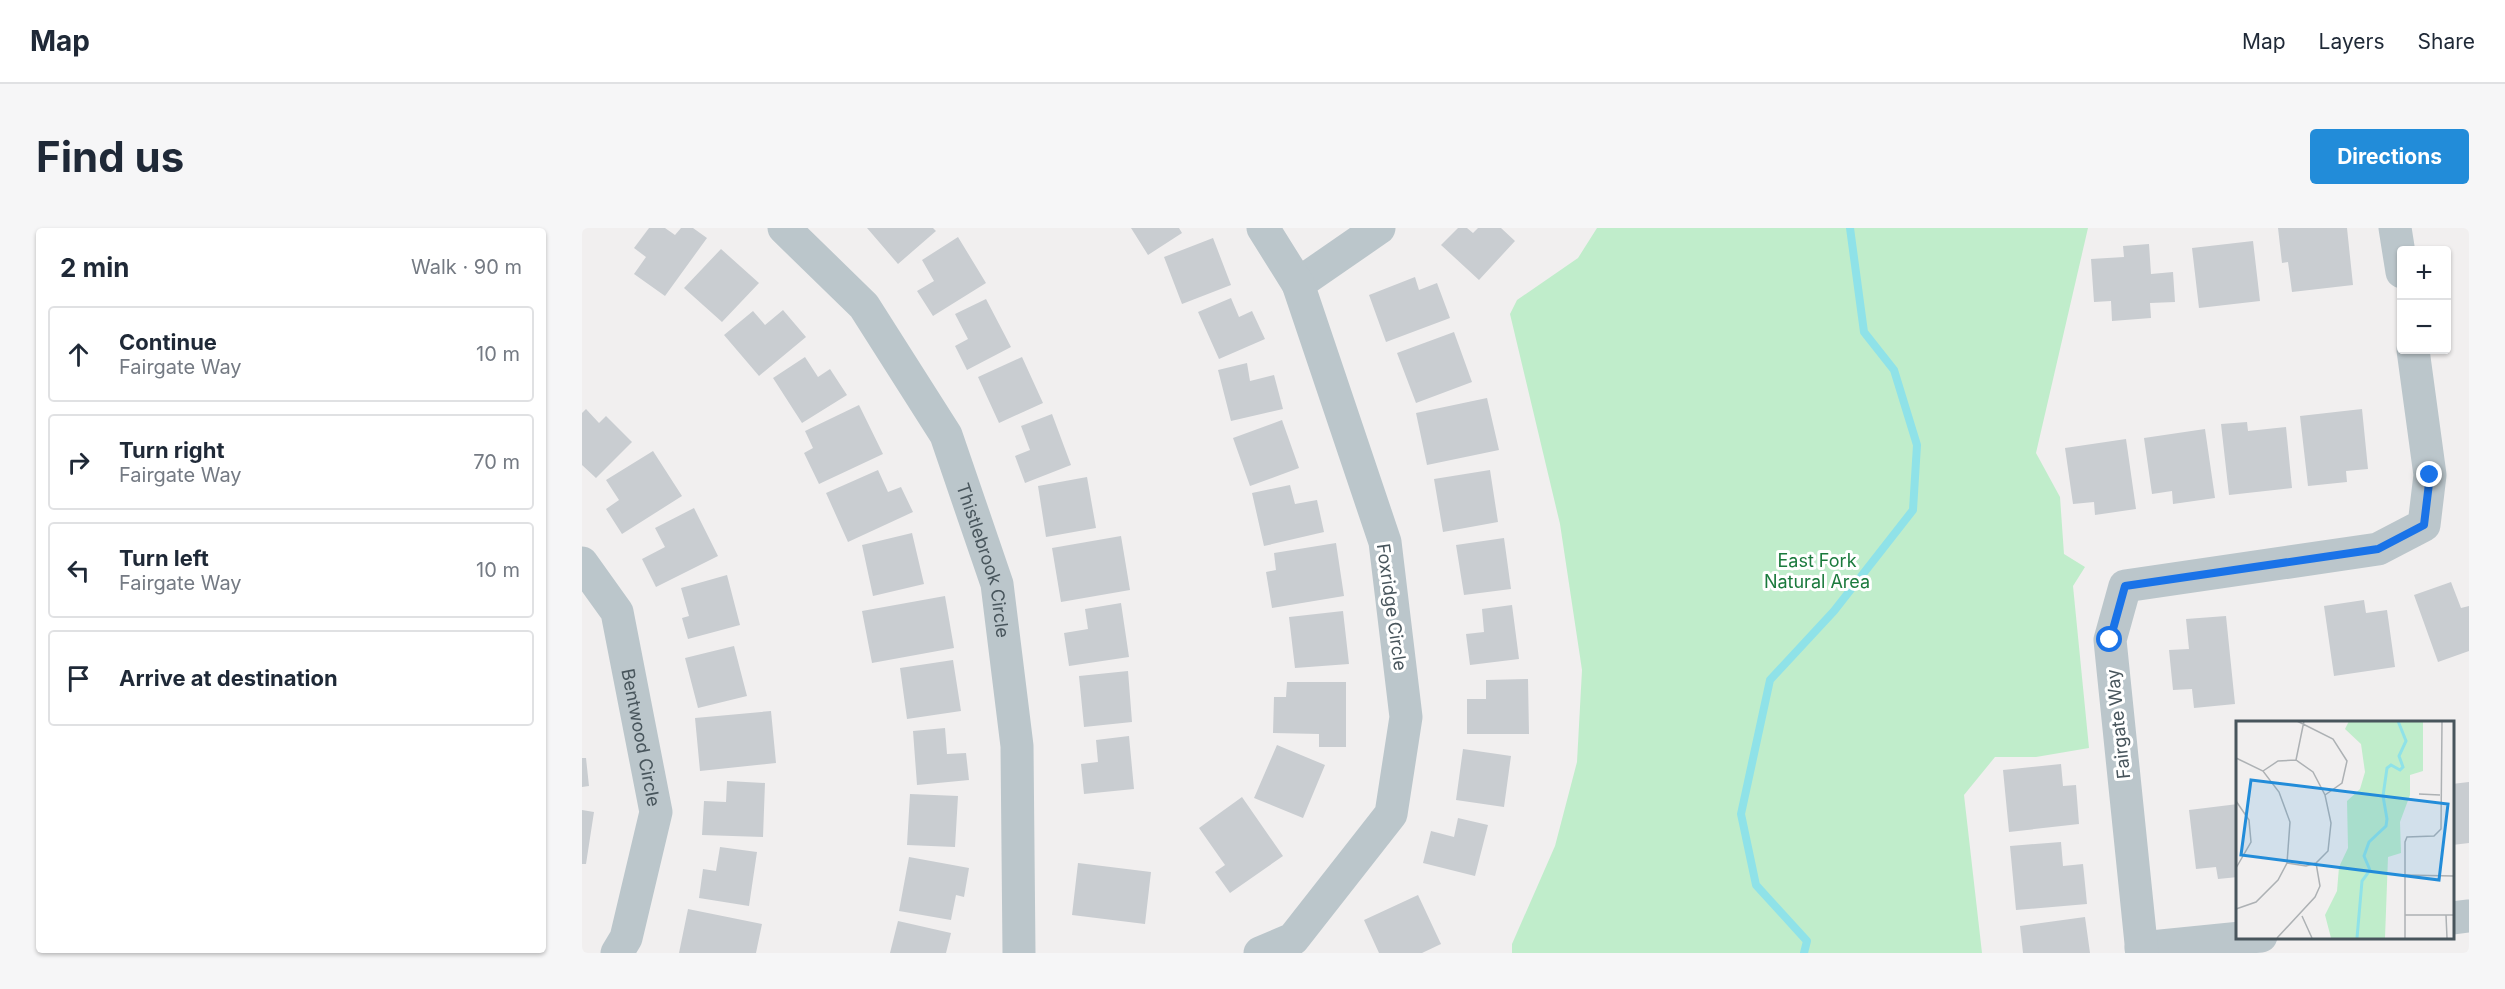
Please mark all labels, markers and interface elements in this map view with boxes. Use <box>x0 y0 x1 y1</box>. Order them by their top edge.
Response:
text: Map <box>30 24 90 58</box>
text: Map <box>2242 29 2286 54</box>
text: Layers <box>2319 29 2385 54</box>
text: Share <box>2418 29 2475 54</box>
button: Directions <box>2310 129 2469 184</box>
text: Find us <box>36 131 184 182</box>
map controls <box>2397 246 2451 354</box>
button: + <box>2397 246 2451 300</box>
text: 2 min <box>60 252 130 283</box>
text: Walk · 90 m <box>411 255 522 279</box>
button: − <box>2397 300 2451 354</box>
text: Continue <box>119 329 217 355</box>
icon: ahead <box>62 338 95 371</box>
text: 10 m <box>476 342 520 366</box>
text: Fairgate Way <box>119 355 242 379</box>
text: Turn right <box>119 437 225 463</box>
icon: right <box>62 446 95 479</box>
text: 70 m <box>473 450 520 474</box>
route end <box>2416 461 2442 487</box>
text: Fairgate Way <box>119 463 242 487</box>
street label: Thistlebrook Circle <box>953 480 1014 639</box>
street label: Foxridge Circle <box>1373 542 1411 672</box>
text: Turn left <box>119 545 209 571</box>
park label: East Fork Natural Area <box>1764 550 1870 592</box>
icon: left <box>62 554 95 587</box>
text: 10 m <box>476 558 520 582</box>
text: Fairgate Way <box>119 571 242 595</box>
route start <box>2096 626 2122 652</box>
icon: arrive <box>62 662 95 695</box>
text: Arrive at destination <box>119 665 338 691</box>
street label: Bentwood Circle <box>618 667 665 808</box>
street label: Fairgate Way <box>2102 668 2134 780</box>
inset map <box>2236 721 2454 938</box>

